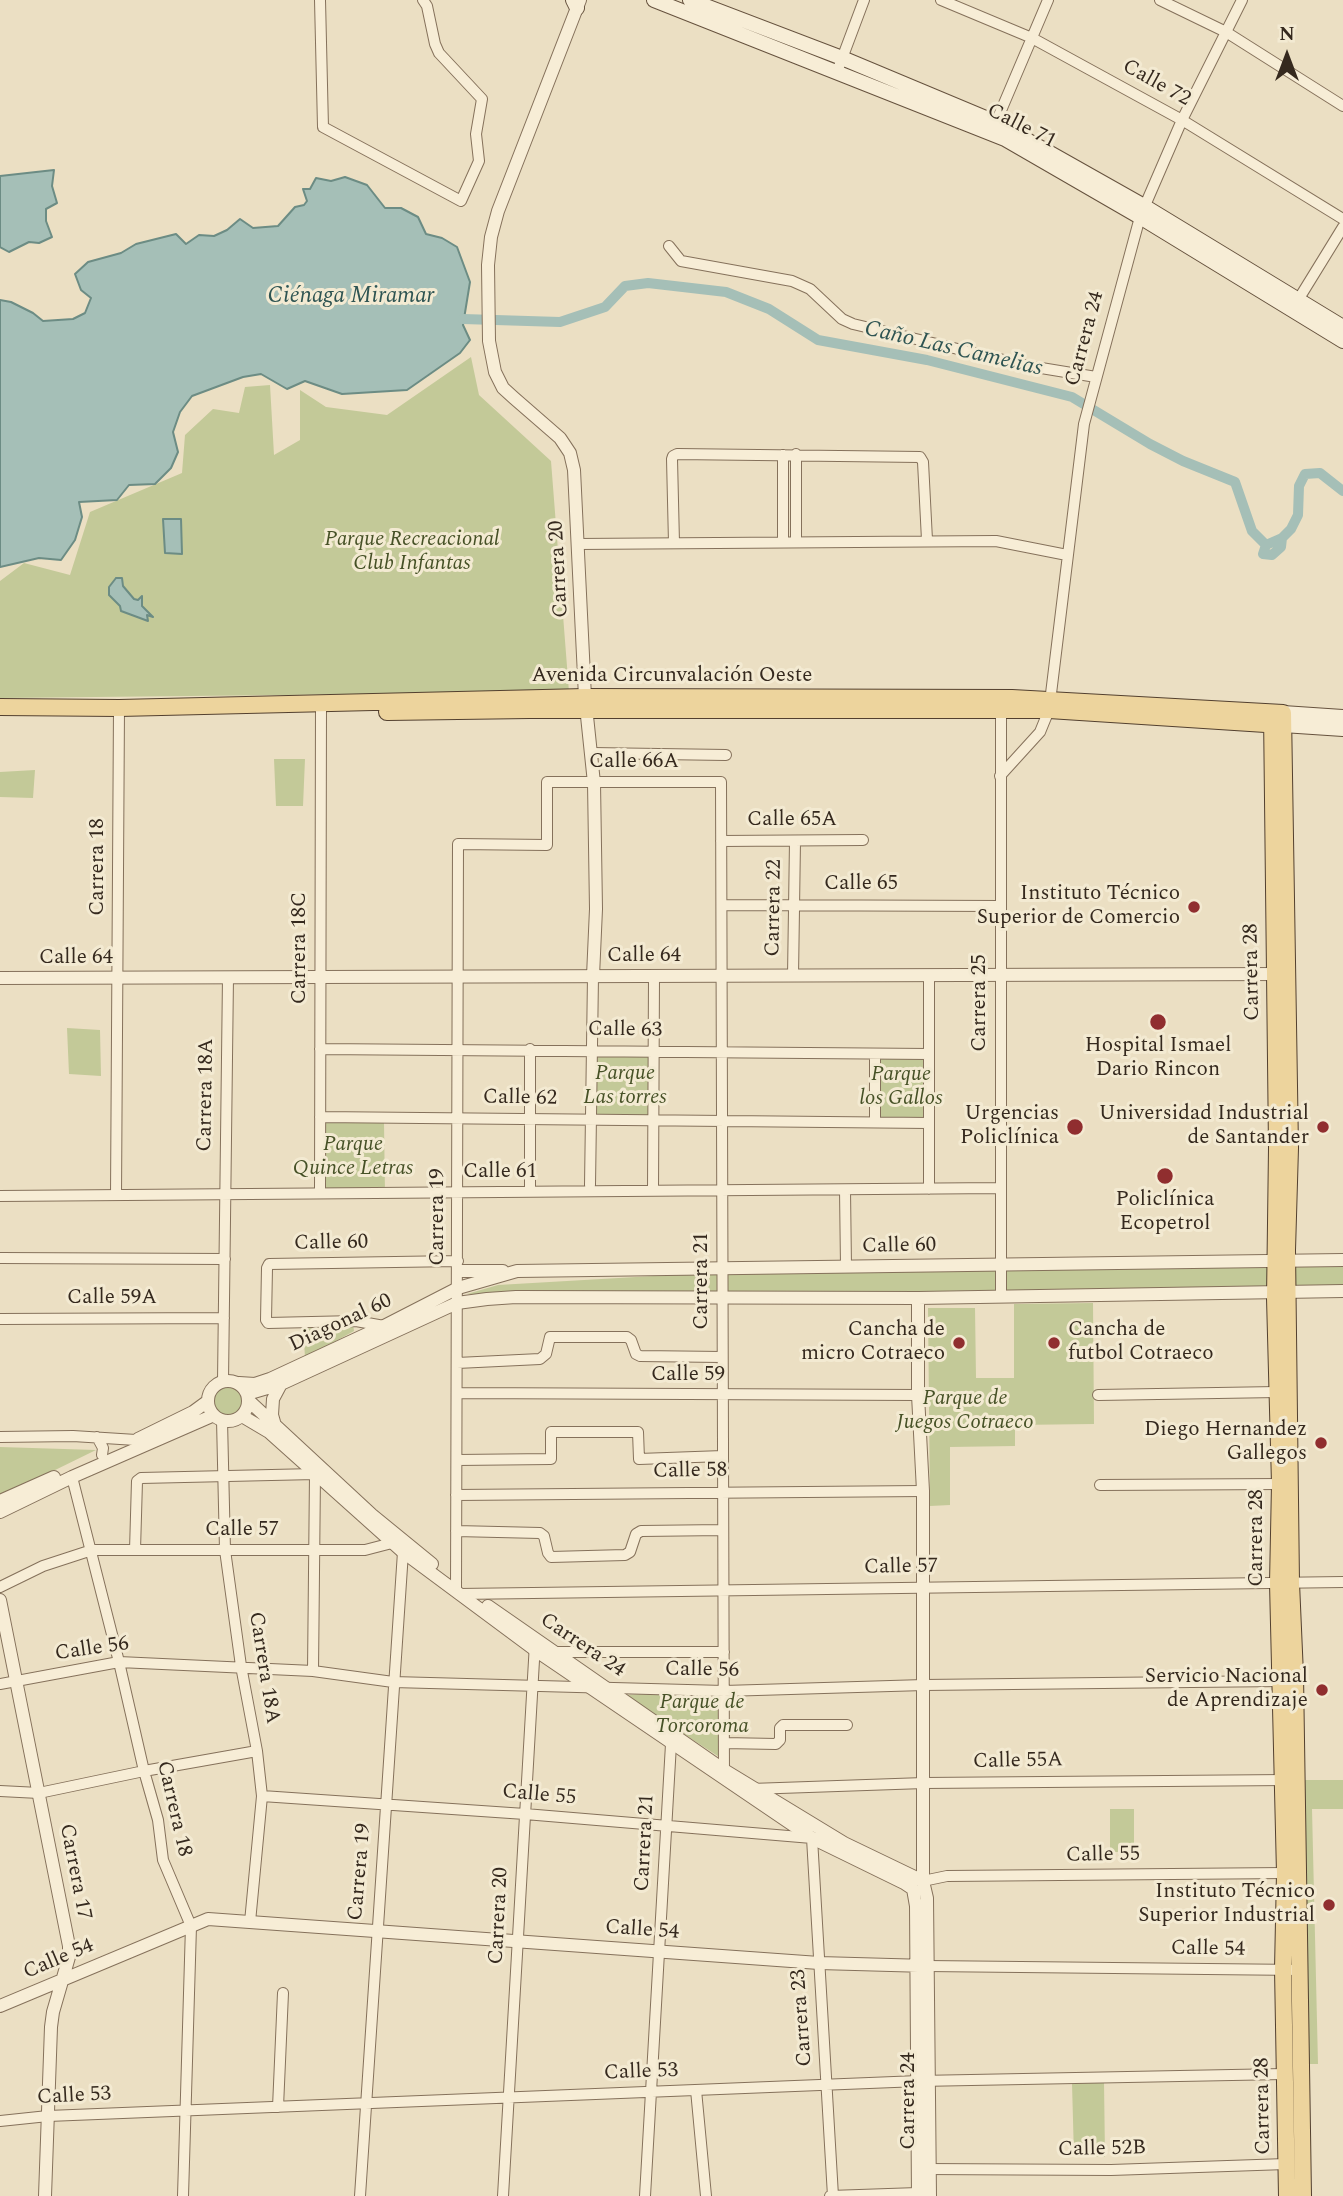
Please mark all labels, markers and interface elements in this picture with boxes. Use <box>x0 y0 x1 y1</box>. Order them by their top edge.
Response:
text: N <box>1279 20 1295 49</box>
north arrow <box>1252 21 1322 91</box>
street label: Calle 72 <box>1117 55 1195 113</box>
street label: Calle 71 <box>982 99 1060 155</box>
water label: Ciénaga Miramar <box>267 283 435 311</box>
street label: Carrera 24 <box>1061 289 1111 389</box>
water label: Caño Las Camelias <box>861 316 1045 384</box>
street label: Carrera 20 <box>545 520 575 618</box>
park label: Parque Recreacional Club Infantas <box>324 528 500 578</box>
street label: Avenida Circunvalación Oeste <box>532 664 812 690</box>
street label: Calle 66A <box>589 750 679 776</box>
street label: Calle 65A <box>747 808 837 834</box>
street label: Carrera 18 <box>86 818 112 916</box>
street label: Carrera 22 <box>762 859 788 957</box>
street label: Calle 65 <box>824 872 898 898</box>
place label: Instituto Técnico Superior de Comercio <box>977 882 1180 932</box>
street label: Carrera 18C <box>288 892 314 1004</box>
marker: Instituto Técnico Superior de Comercio <box>1186 899 1202 915</box>
street label: Carrera 28 <box>1240 923 1266 1021</box>
street label: Calle 64 <box>607 944 681 970</box>
street label: Calle 64 <box>39 946 113 972</box>
street label: Carrera 25 <box>968 954 994 1052</box>
marker: Hospital Ismael Dario Rincon <box>1148 1012 1168 1032</box>
street label: Calle 63 <box>588 1018 662 1044</box>
place label: Hospital Ismael Dario Rincon <box>1085 1034 1231 1084</box>
street label: Carrera 18A <box>193 1038 221 1152</box>
park label: Parque Las torres <box>583 1062 667 1112</box>
park label: Parque los Gallos <box>859 1063 943 1113</box>
street label: Calle 62 <box>483 1086 557 1112</box>
place label: Urgencias Policlínica <box>960 1102 1059 1152</box>
place label: Universidad Industrial de Santander <box>1099 1102 1309 1152</box>
marker: Urgencias Policlínica <box>1065 1117 1085 1137</box>
marker: Universidad Industrial de Santander <box>1315 1119 1331 1135</box>
park label: Parque Quince Letras <box>293 1133 413 1183</box>
street label: Calle 61 <box>463 1160 537 1186</box>
marker: Policlínica Ecopetrol <box>1155 1166 1175 1186</box>
street label: Carrera 19 <box>426 1168 452 1266</box>
place label: Policlínica Ecopetrol <box>1116 1188 1214 1238</box>
street label: Calle 60 <box>294 1231 368 1257</box>
street label: Carrera 21 <box>690 1232 716 1330</box>
street label: Calle 60 <box>862 1234 936 1260</box>
street label: Calle 59A <box>67 1286 157 1312</box>
street label: Diagonal 60 <box>286 1289 396 1359</box>
place label: Cancha de micro Cotraeco <box>801 1318 945 1368</box>
place label: Cancha de futbol Cotraeco <box>1068 1318 1214 1368</box>
marker: Cancha de micro Cotraeco <box>951 1335 967 1351</box>
marker: Cancha de futbol Cotraeco <box>1046 1335 1062 1351</box>
street label: Calle 59 <box>651 1363 725 1389</box>
park label: Parque de Juegos Cotraeco <box>896 1387 1034 1437</box>
place label: Diego Hernandez Gallegos <box>1144 1418 1307 1468</box>
marker: Diego Hernandez Gallegos <box>1313 1435 1329 1451</box>
street label: Calle 58 <box>653 1459 727 1485</box>
street label: Carrera 28 <box>1245 1489 1271 1587</box>
street label: Calle 57 <box>205 1518 279 1544</box>
street label: Calle 57 <box>864 1555 938 1581</box>
street label: Carrera 24 <box>535 1608 629 1684</box>
street label: Carrera 18A <box>242 1610 284 1726</box>
street label: Calle 56 <box>54 1632 130 1668</box>
street label: Calle 56 <box>665 1658 739 1684</box>
place label: Servicio Nacional de Aprendizaje <box>1145 1665 1308 1715</box>
marker: Servicio Nacional de Aprendizaje <box>1314 1682 1330 1698</box>
park label: Parque de Torcoroma <box>655 1691 749 1741</box>
street label: Calle 55A <box>973 1749 1063 1775</box>
street label: Carrera 18 <box>150 1759 196 1859</box>
street label: Calle 55 <box>501 1780 577 1812</box>
street label: Carrera 21 <box>631 1794 661 1892</box>
street label: Carrera 17 <box>52 1822 96 1922</box>
street label: Carrera 19 <box>344 1822 378 1922</box>
street label: Calle 55 <box>1066 1843 1140 1869</box>
street label: Carrera 20 <box>485 1867 515 1965</box>
place label: Instituto Técnico Superior Industrial <box>1138 1880 1315 1930</box>
marker: Instituto Técnico Superior Industrial <box>1321 1897 1337 1913</box>
street label: Calle 54 <box>604 1916 680 1946</box>
street label: Calle 54 <box>20 1934 98 1986</box>
street label: Calle 54 <box>1171 1937 1245 1963</box>
street label: Carrera 23 <box>787 1969 819 2067</box>
street label: Carrera 24 <box>897 2052 923 2150</box>
street label: Carrera 28 <box>1251 2057 1277 2155</box>
street label: Calle 53 <box>603 2059 679 2087</box>
street label: Calle 53 <box>36 2082 112 2112</box>
street label: Calle 52B <box>1058 2137 1146 2163</box>

